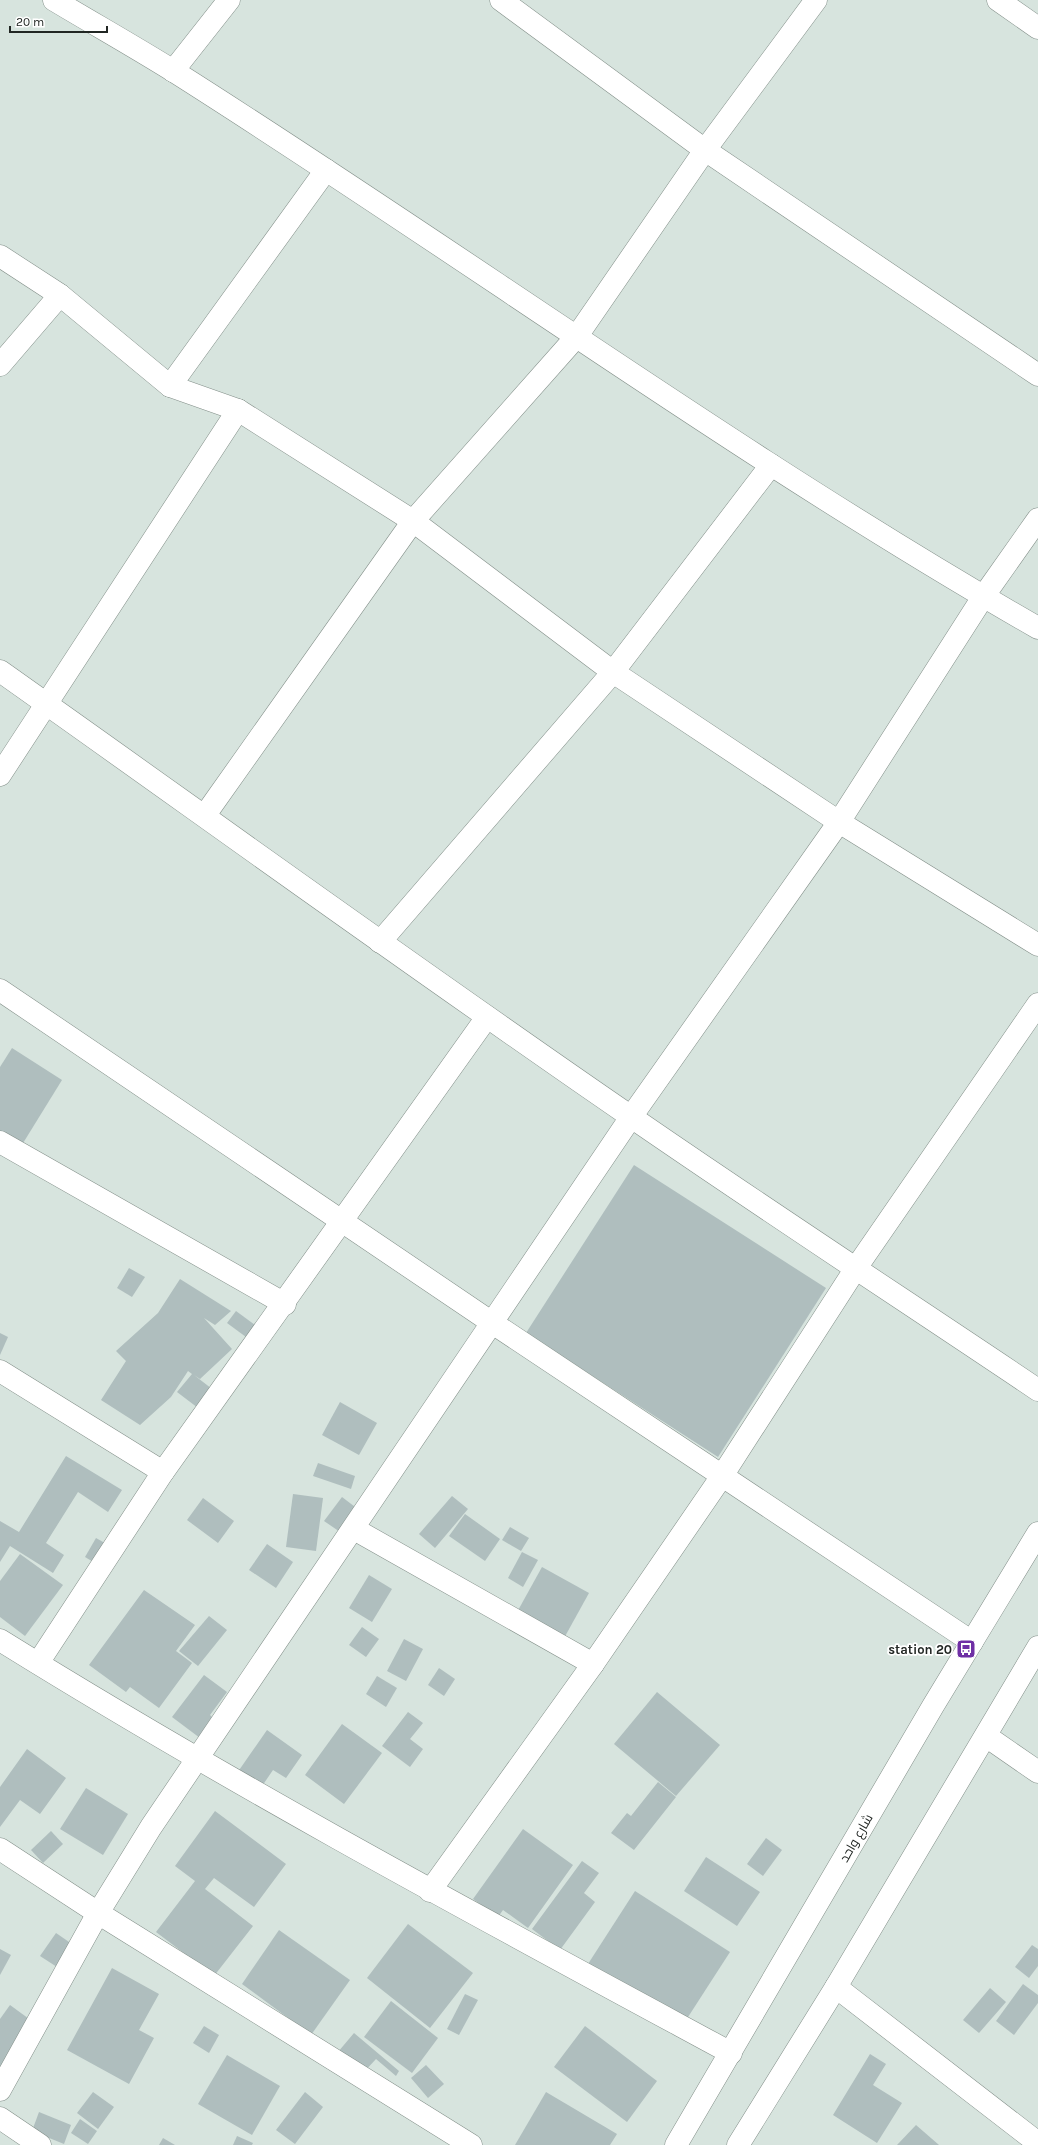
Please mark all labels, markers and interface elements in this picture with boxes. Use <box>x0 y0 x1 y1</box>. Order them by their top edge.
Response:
scale bar <box>10 8 107 34</box>
text: 20 m <box>16 15 44 29</box>
bus stop icon: station 20 <box>955 1638 977 1660</box>
place label: station 20 <box>888 1642 952 1657</box>
street label: شارع واحد <box>836 1811 877 1865</box>

